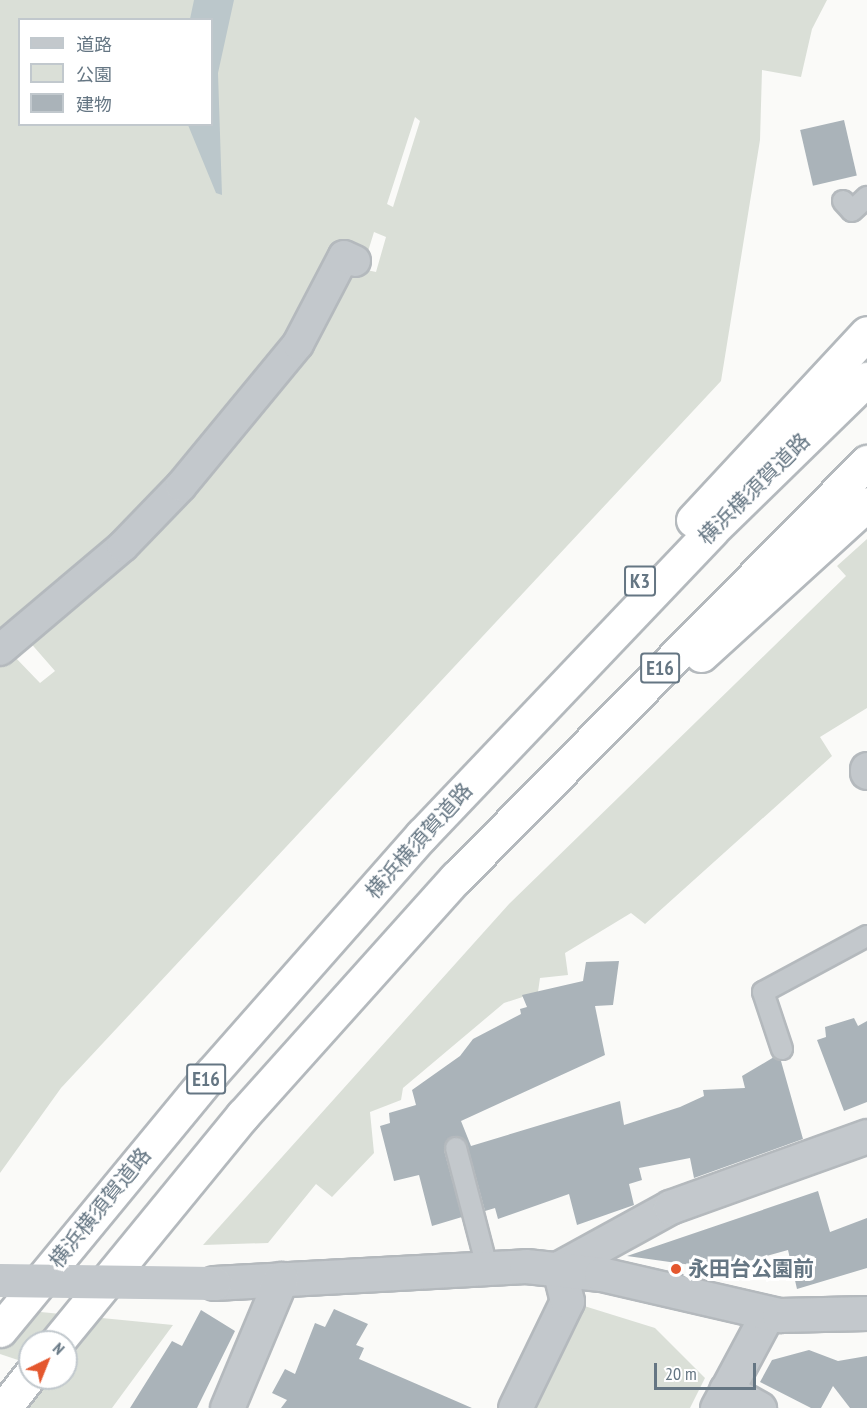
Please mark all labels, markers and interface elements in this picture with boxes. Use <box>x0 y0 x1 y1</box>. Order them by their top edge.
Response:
legend <box>18 18 213 126</box>
text: 道路 <box>76 33 112 56</box>
text: 公園 <box>76 63 112 86</box>
text: 建物 <box>76 93 112 116</box>
street label: 横浜横須賀道路 <box>693 428 815 550</box>
road number: K3 <box>624 564 656 598</box>
road number: E16 <box>639 651 681 685</box>
street label: 横浜横須賀道路 <box>360 778 478 904</box>
road number: E16 <box>185 1062 227 1096</box>
street label: 横浜横須賀道路 <box>44 1143 156 1273</box>
place label: 永田台公園前 <box>688 1256 814 1282</box>
marker: 永田台公園前 <box>669 1262 683 1276</box>
north arrow <box>18 1330 78 1390</box>
text: N <box>49 1338 69 1359</box>
scale bar <box>657 1351 759 1389</box>
text: 20 m <box>665 1362 697 1385</box>

